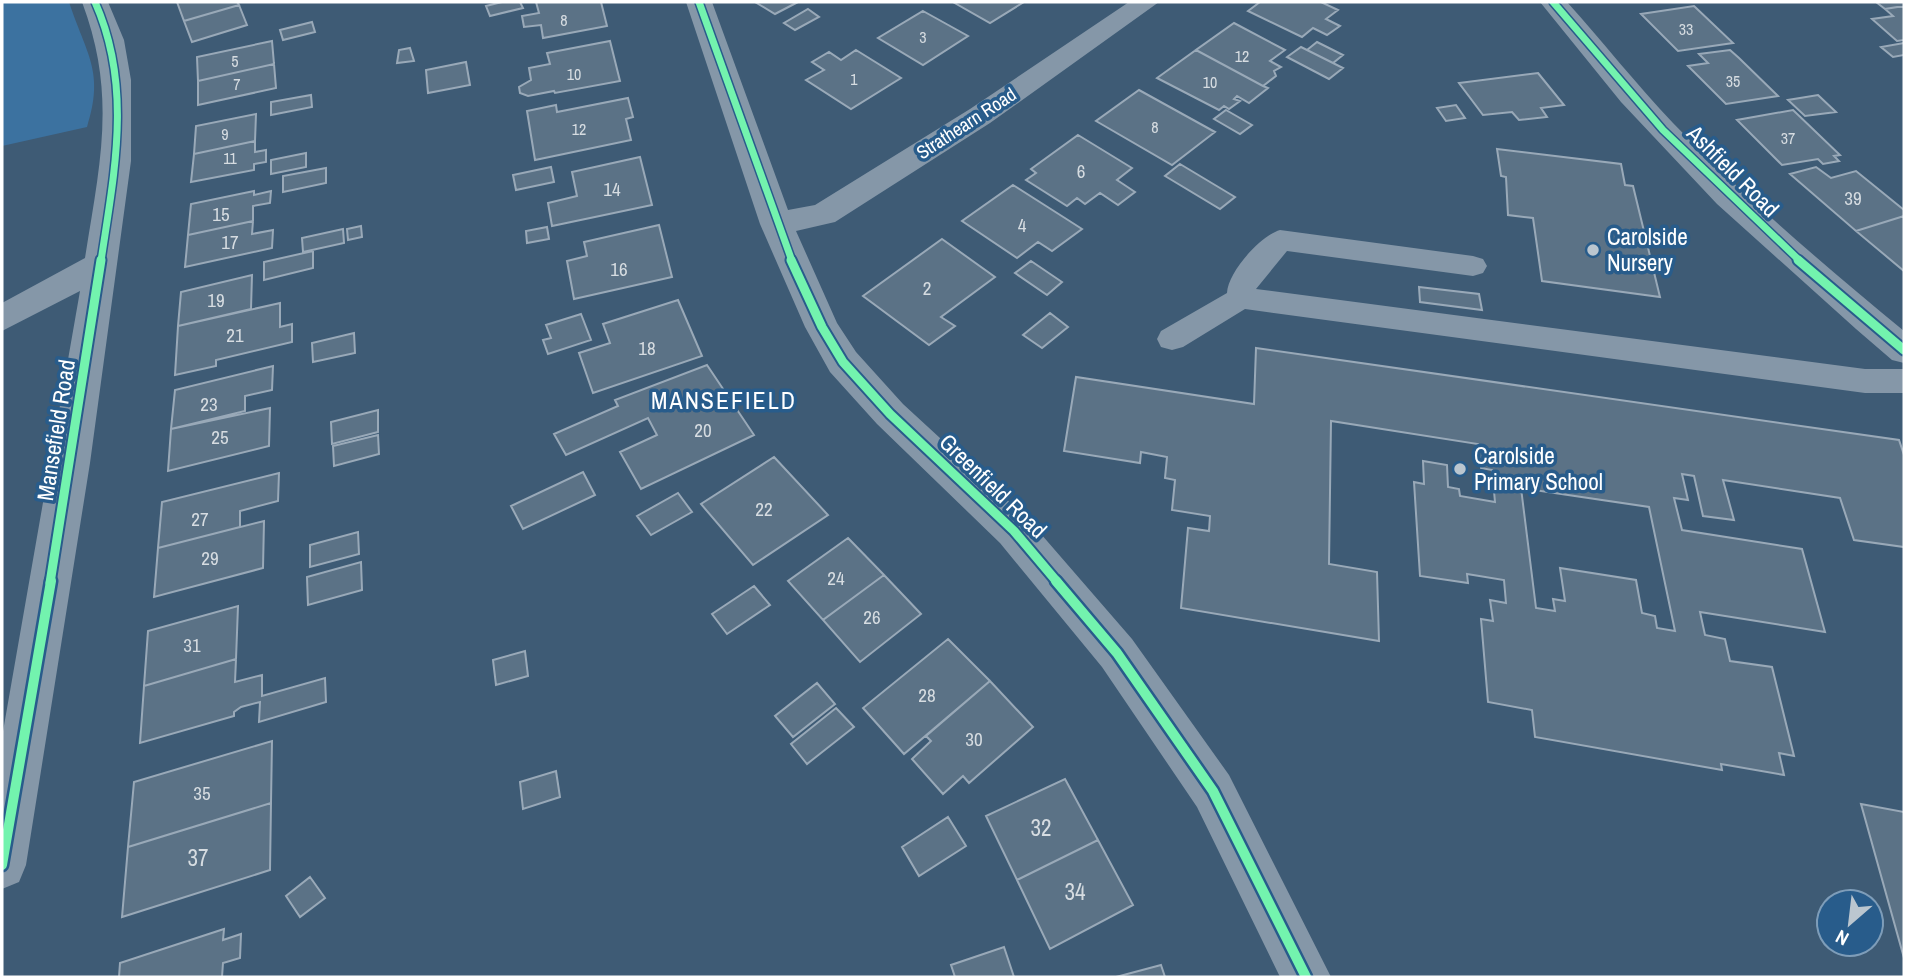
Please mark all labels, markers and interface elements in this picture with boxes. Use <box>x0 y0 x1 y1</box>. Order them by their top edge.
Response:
house number: 8 <box>560 9 568 31</box>
house number: 33 <box>1679 18 1693 40</box>
house number: 3 <box>919 26 927 48</box>
house number: 12 <box>1235 45 1249 67</box>
house number: 5 <box>231 50 239 72</box>
house number: 10 <box>567 63 581 85</box>
house number: 1 <box>850 68 858 90</box>
house number: 35 <box>1726 70 1740 92</box>
house number: 10 <box>1203 71 1217 93</box>
house number: 7 <box>233 73 241 95</box>
street label: Strathearn Road <box>911 81 1021 165</box>
house number: 8 <box>1151 116 1159 138</box>
street label: Ashfield Road <box>1680 117 1786 223</box>
house number: 12 <box>572 118 586 140</box>
house number: 9 <box>221 123 229 145</box>
house number: 37 <box>1781 127 1795 149</box>
house number: 11 <box>223 147 238 169</box>
house number: 6 <box>1077 158 1085 184</box>
house number: 14 <box>603 176 621 202</box>
house number: 39 <box>1844 185 1862 211</box>
house number: 15 <box>212 201 230 227</box>
house number: 4 <box>1018 212 1027 238</box>
place label: Carolside Nursery <box>1607 221 1688 278</box>
house number: 17 <box>221 229 239 255</box>
marker: Carolside Nursery <box>1585 242 1601 258</box>
house number: 16 <box>610 256 628 282</box>
house number: 2 <box>923 275 931 301</box>
house number: 19 <box>207 287 225 313</box>
house number: 21 <box>226 322 244 348</box>
house number: 18 <box>638 335 656 361</box>
street label: Mansefield Road <box>29 357 82 503</box>
district label: MANSEFIELD <box>651 384 797 416</box>
house number: 23 <box>200 391 218 417</box>
house number: 20 <box>694 417 712 443</box>
house number: 25 <box>211 424 229 450</box>
street label: Greenfield Road <box>933 426 1054 545</box>
place label: Carolside Primary School <box>1474 440 1603 497</box>
marker: Carolside Primary School <box>1452 461 1468 477</box>
house number: 22 <box>755 496 773 522</box>
house number: 27 <box>191 506 209 532</box>
house number: 29 <box>201 545 219 571</box>
house number: 24 <box>827 565 845 591</box>
house number: 26 <box>863 604 881 630</box>
house number: 31 <box>183 632 201 658</box>
house number: 28 <box>918 682 936 708</box>
house number: 30 <box>965 726 983 752</box>
house number: 35 <box>193 780 211 806</box>
house number: 32 <box>1031 812 1051 843</box>
house number: 37 <box>188 842 208 873</box>
house number: 34 <box>1065 876 1086 907</box>
north arrow <box>1815 888 1885 958</box>
text: N <box>1831 924 1853 952</box>

